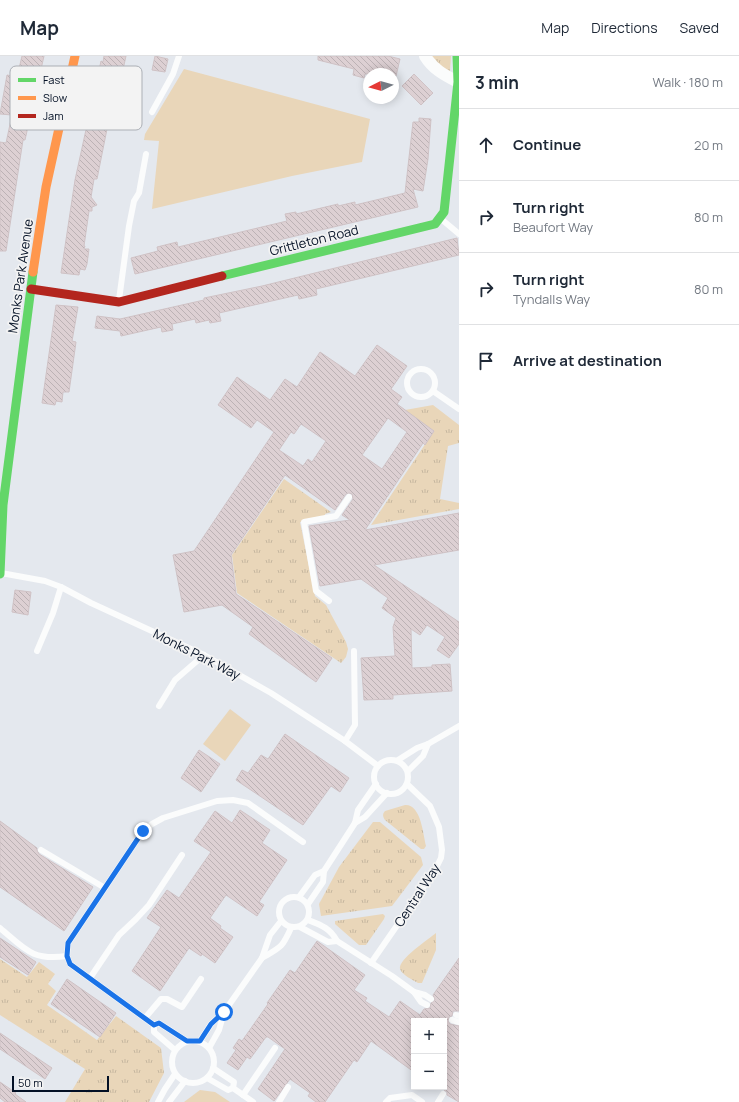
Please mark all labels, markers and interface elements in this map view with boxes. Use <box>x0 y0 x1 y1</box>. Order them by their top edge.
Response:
text: Map <box>20 15 59 41</box>
text: Map <box>541 18 569 37</box>
text: Directions <box>591 18 658 37</box>
text: Saved <box>680 18 719 37</box>
legend <box>10 66 142 130</box>
north arrow <box>363 68 399 104</box>
text: 3 min <box>475 71 519 94</box>
text: Fast <box>43 72 65 87</box>
text: Walk · 180 m <box>652 73 723 91</box>
text: Slow <box>43 90 68 105</box>
text: Jam <box>43 108 64 123</box>
icon: ahead <box>475 134 497 156</box>
text: Continue <box>513 134 581 155</box>
text: 20 m <box>694 136 723 154</box>
text: Turn right <box>513 197 584 218</box>
icon: right <box>475 206 497 228</box>
text: 80 m <box>694 208 723 226</box>
street label: Monks Park Avenue <box>3 217 37 334</box>
text: Beaufort Way <box>513 218 593 236</box>
street label: Grittleton Road <box>268 220 360 260</box>
text: Turn right <box>513 269 584 290</box>
icon: right <box>475 278 497 300</box>
text: 80 m <box>694 280 723 298</box>
text: Tyndalls Way <box>513 290 590 308</box>
icon: arrive <box>475 350 497 372</box>
text: Arrive at destination <box>513 350 662 371</box>
street label: Monks Park Way <box>150 624 244 684</box>
route end <box>134 822 152 840</box>
street label: Central Way <box>390 860 444 930</box>
route start <box>215 1003 233 1021</box>
map controls <box>411 1018 447 1090</box>
button: + <box>411 1018 447 1054</box>
button: − <box>411 1054 447 1090</box>
scale bar <box>12 1074 109 1093</box>
text: 50 m <box>18 1075 43 1090</box>

